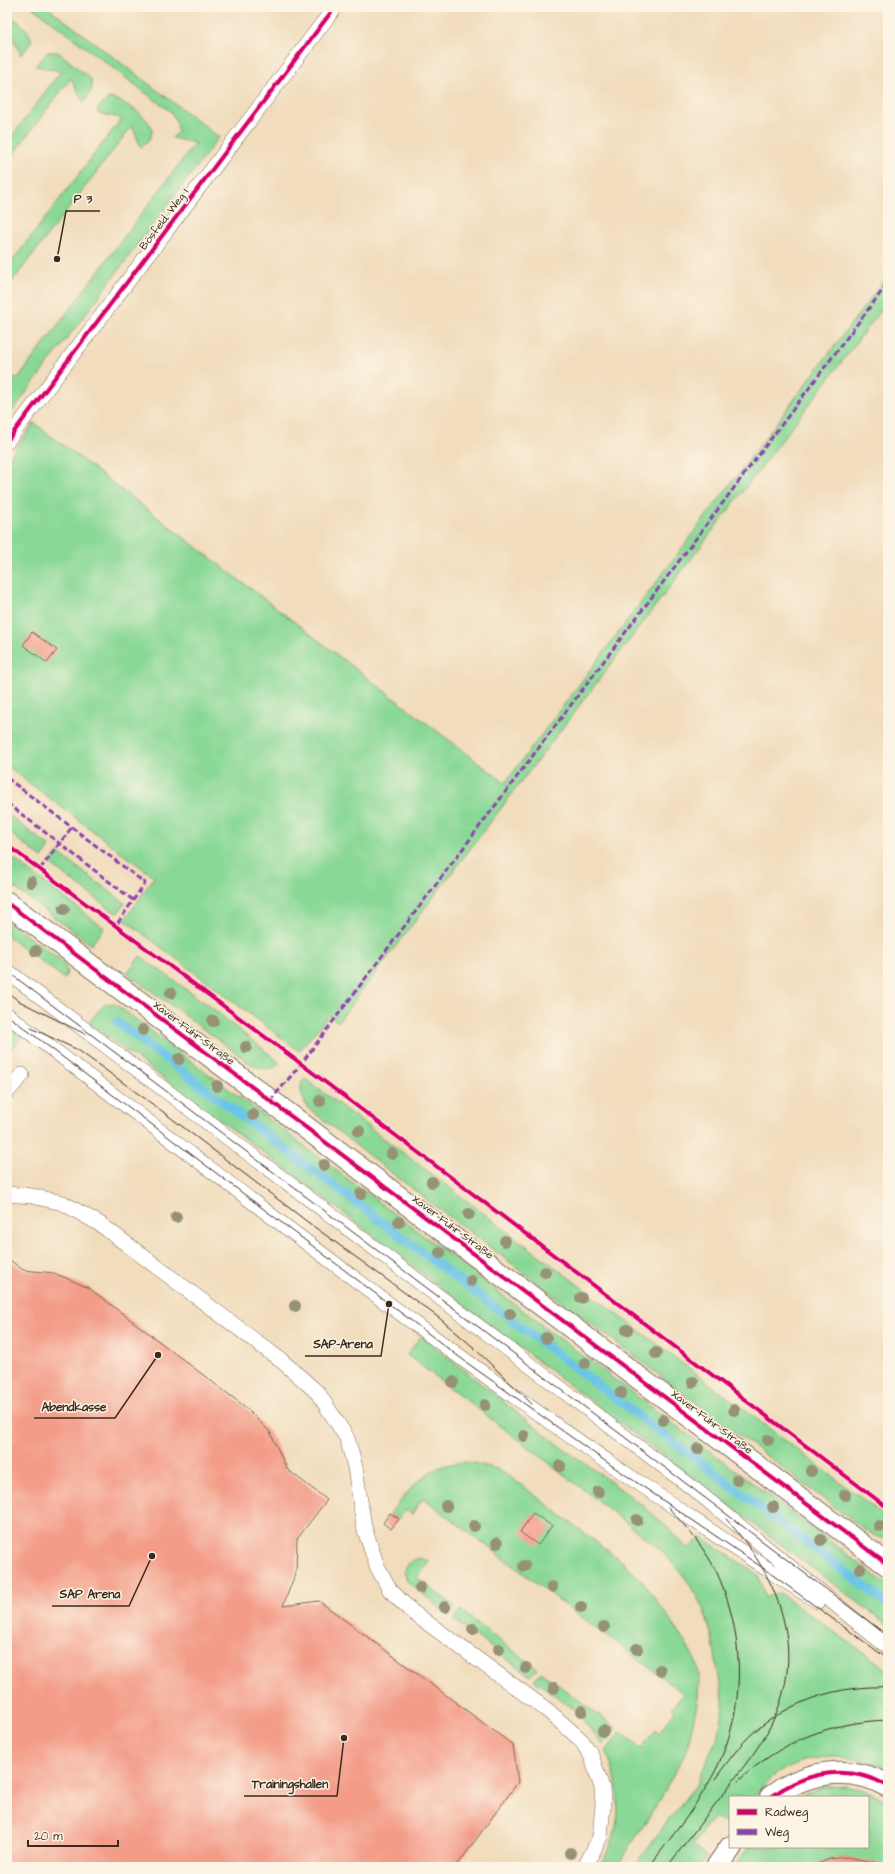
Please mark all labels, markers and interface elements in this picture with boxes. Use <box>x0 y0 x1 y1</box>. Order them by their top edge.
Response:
street label: Bösfeld, Weg I <box>136 185 193 254</box>
callout: P 3 <box>66 187 100 211</box>
text: P 3 <box>74 191 93 208</box>
street label: Xaver-Fuhr-Straße <box>150 997 238 1069</box>
street label: Xaver-Fuhr-Straße <box>409 1191 497 1263</box>
callout: SAP-Arena <box>305 1332 381 1356</box>
text: SAP-Arena <box>312 1336 374 1353</box>
street label: Xaver-Fuhr-Straße <box>668 1386 756 1458</box>
callout: Abendkasse <box>34 1394 115 1418</box>
text: Abendkasse <box>41 1399 107 1416</box>
callout: SAP Arena <box>52 1582 129 1606</box>
text: SAP Arena <box>59 1586 121 1603</box>
callout: Trainingshallen <box>244 1772 337 1796</box>
text: Trainingshallen <box>251 1776 328 1795</box>
legend <box>729 1796 869 1848</box>
text: Radweg <box>765 1804 808 1822</box>
scale bar <box>28 1822 118 1848</box>
text: Weg <box>765 1824 789 1842</box>
text: 20 m <box>34 1828 63 1845</box>

